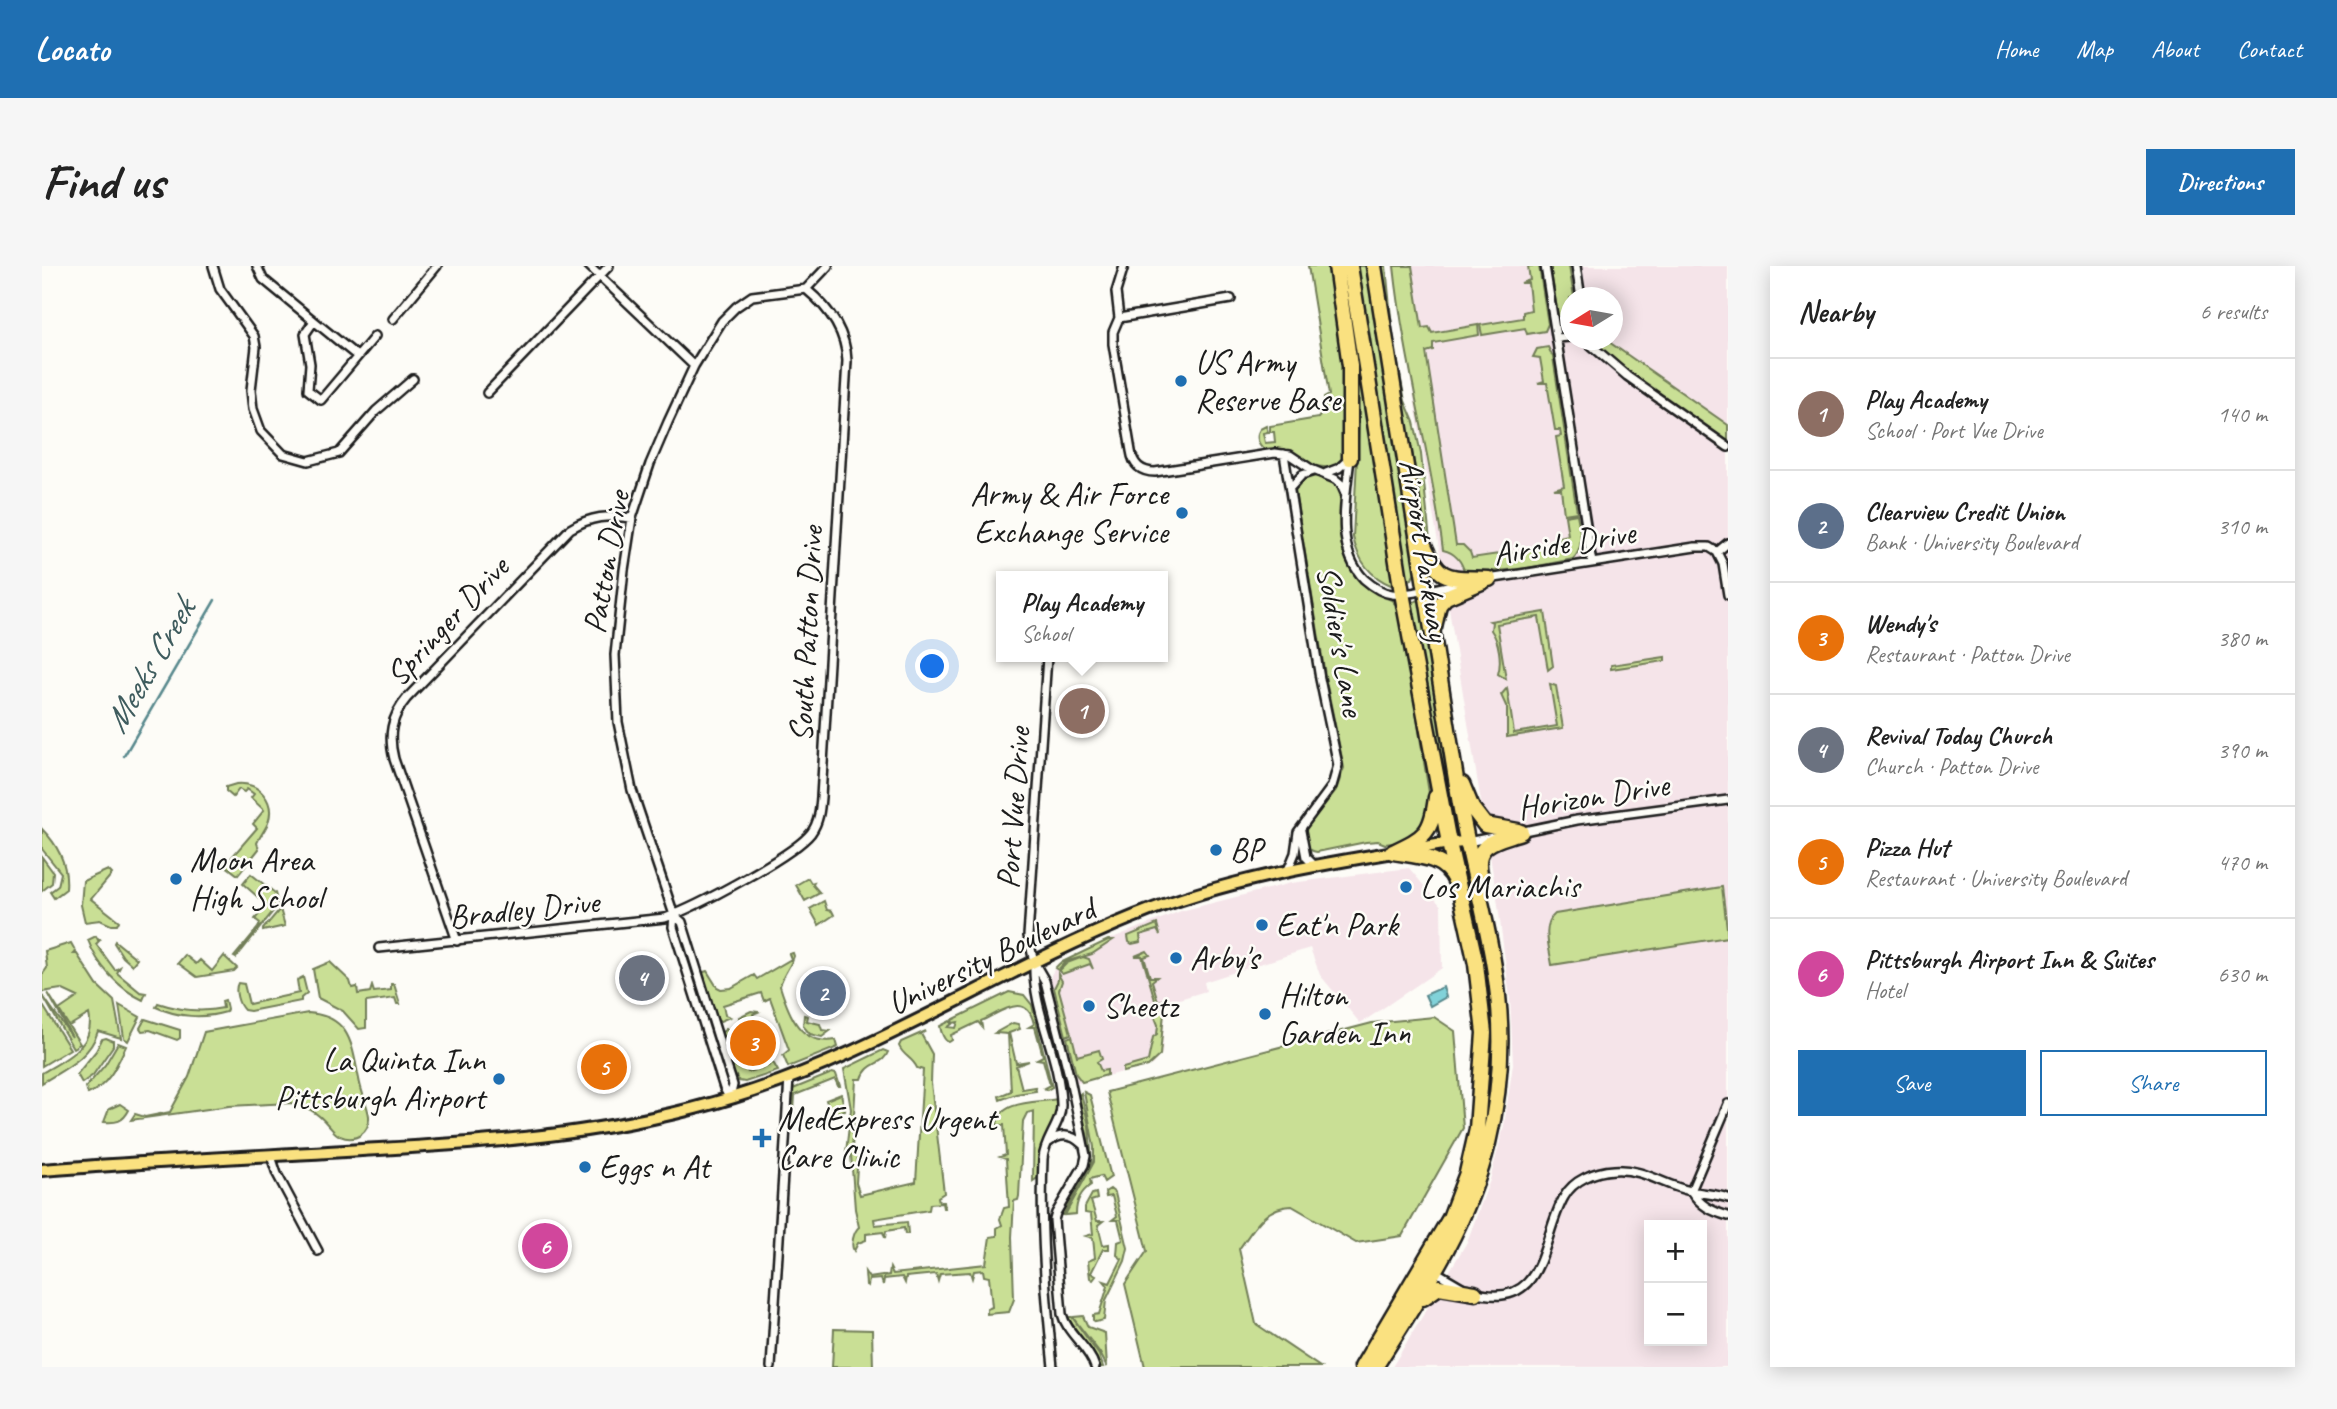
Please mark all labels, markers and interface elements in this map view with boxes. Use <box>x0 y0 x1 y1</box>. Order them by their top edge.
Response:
text: Locato <box>35 28 109 70</box>
text: Home <box>1995 34 2038 64</box>
text: Map <box>2076 34 2113 64</box>
text: About <box>2151 34 2199 64</box>
text: Contact <box>2237 34 2302 64</box>
button: Directions <box>2146 149 2295 215</box>
text: Find us <box>42 151 164 213</box>
north arrow <box>1560 287 1623 350</box>
text: Nearby <box>1798 293 1874 331</box>
text: 6 results <box>2200 297 2267 326</box>
place label: US Army Reserve Base <box>1195 341 1342 421</box>
marker: US Army Reserve Base <box>1173 373 1189 389</box>
text: Play Academy <box>1865 383 1987 416</box>
text: 1 <box>1816 400 1826 429</box>
text: 140 m <box>2218 400 2267 429</box>
text: School · Port Vue Drive <box>1865 416 2043 445</box>
street label: Airport Parkway <box>1390 456 1461 647</box>
place label: Army & Air Force Exchange Service <box>970 473 1170 553</box>
street label: Patton Drive <box>573 485 640 636</box>
text: Clearview Credit Union <box>1865 495 2065 528</box>
marker: Army & Air Force Exchange Service <box>1174 505 1190 521</box>
street label: Airside Drive <box>1490 511 1640 575</box>
text: 2 <box>1816 512 1826 541</box>
text: 310 m <box>2218 512 2267 541</box>
street label: South Patton Drive <box>779 523 833 743</box>
text: Bank · University Boulevard <box>1865 528 2078 557</box>
street label: Springer Drive <box>376 546 519 695</box>
street label: Soldier's Lane <box>1307 563 1375 722</box>
popup <box>996 571 1168 662</box>
water label: Meeks Creek <box>93 586 208 741</box>
text: Play Academy <box>1021 586 1143 619</box>
text: Wendy's <box>1865 607 1936 640</box>
text: School <box>1021 619 1071 648</box>
text: 3 <box>1816 624 1826 653</box>
text: 380 m <box>2218 624 2267 653</box>
text: Restaurant · Patton Drive <box>1865 640 2070 669</box>
your location <box>915 649 949 683</box>
pin: 1 <box>1059 685 1105 737</box>
text: Revival Today Church <box>1865 719 2052 752</box>
street label: Port Vue Drive <box>986 724 1040 890</box>
text: 4 <box>1816 736 1826 765</box>
text: 390 m <box>2218 736 2267 765</box>
text: Church · Patton Drive <box>1865 752 2038 781</box>
street label: Horizon Drive <box>1514 763 1674 829</box>
place label: BP <box>1230 829 1266 871</box>
text: Pizza Hut <box>1865 831 1949 864</box>
place label: Moon Area High School <box>190 839 328 919</box>
marker: BP <box>1208 842 1224 858</box>
text: 5 <box>1816 848 1826 877</box>
text: 470 m <box>2218 848 2267 877</box>
text: Restaurant · University Boulevard <box>1865 864 2127 893</box>
place label: Los Mariachis <box>1420 866 1582 908</box>
marker: Moon Area High School <box>168 871 184 887</box>
marker: Los Mariachis <box>1398 879 1414 895</box>
street label: Bradley Drive <box>447 880 603 938</box>
street label: University Boulevard <box>880 885 1106 1024</box>
place label: Eat'n Park <box>1276 904 1400 946</box>
marker: Eat'n Park <box>1254 917 1270 933</box>
place label: Arby's <box>1190 937 1262 979</box>
text: Pittsburgh Airport Inn & Suites <box>1865 943 2154 976</box>
marker: Arby's <box>1168 950 1184 966</box>
pin: 4 <box>619 952 665 1004</box>
text: 6 <box>1816 960 1826 989</box>
text: 630 m <box>2218 960 2267 989</box>
pin: 2 <box>800 967 846 1019</box>
place label: Hilton Garden Inn <box>1279 974 1411 1054</box>
text: Hotel <box>1865 976 1905 1005</box>
place label: Sheetz <box>1103 985 1180 1027</box>
marker: Sheetz <box>1081 998 1097 1014</box>
marker: Hilton Garden Inn <box>1257 1006 1273 1022</box>
pin: 3 <box>730 1017 776 1069</box>
place label: La Quinta Inn Pittsburgh Airport <box>275 1039 488 1119</box>
pin: 5 <box>581 1041 627 1093</box>
button: Save <box>1798 1050 2026 1116</box>
button: Share <box>2040 1050 2267 1116</box>
marker: La Quinta Inn Pittsburgh Airport <box>491 1071 507 1087</box>
place label: MedExpress Urgent Care Clinic <box>778 1098 999 1178</box>
marker: MedExpress Urgent Care Clinic <box>752 1128 772 1148</box>
place label: Eggs n At <box>599 1146 713 1188</box>
marker: Eggs n At <box>577 1159 593 1175</box>
pin: 6 <box>522 1220 568 1272</box>
map controls <box>1644 1220 1707 1346</box>
button: + <box>1644 1220 1707 1283</box>
button: − <box>1644 1283 1707 1346</box>

